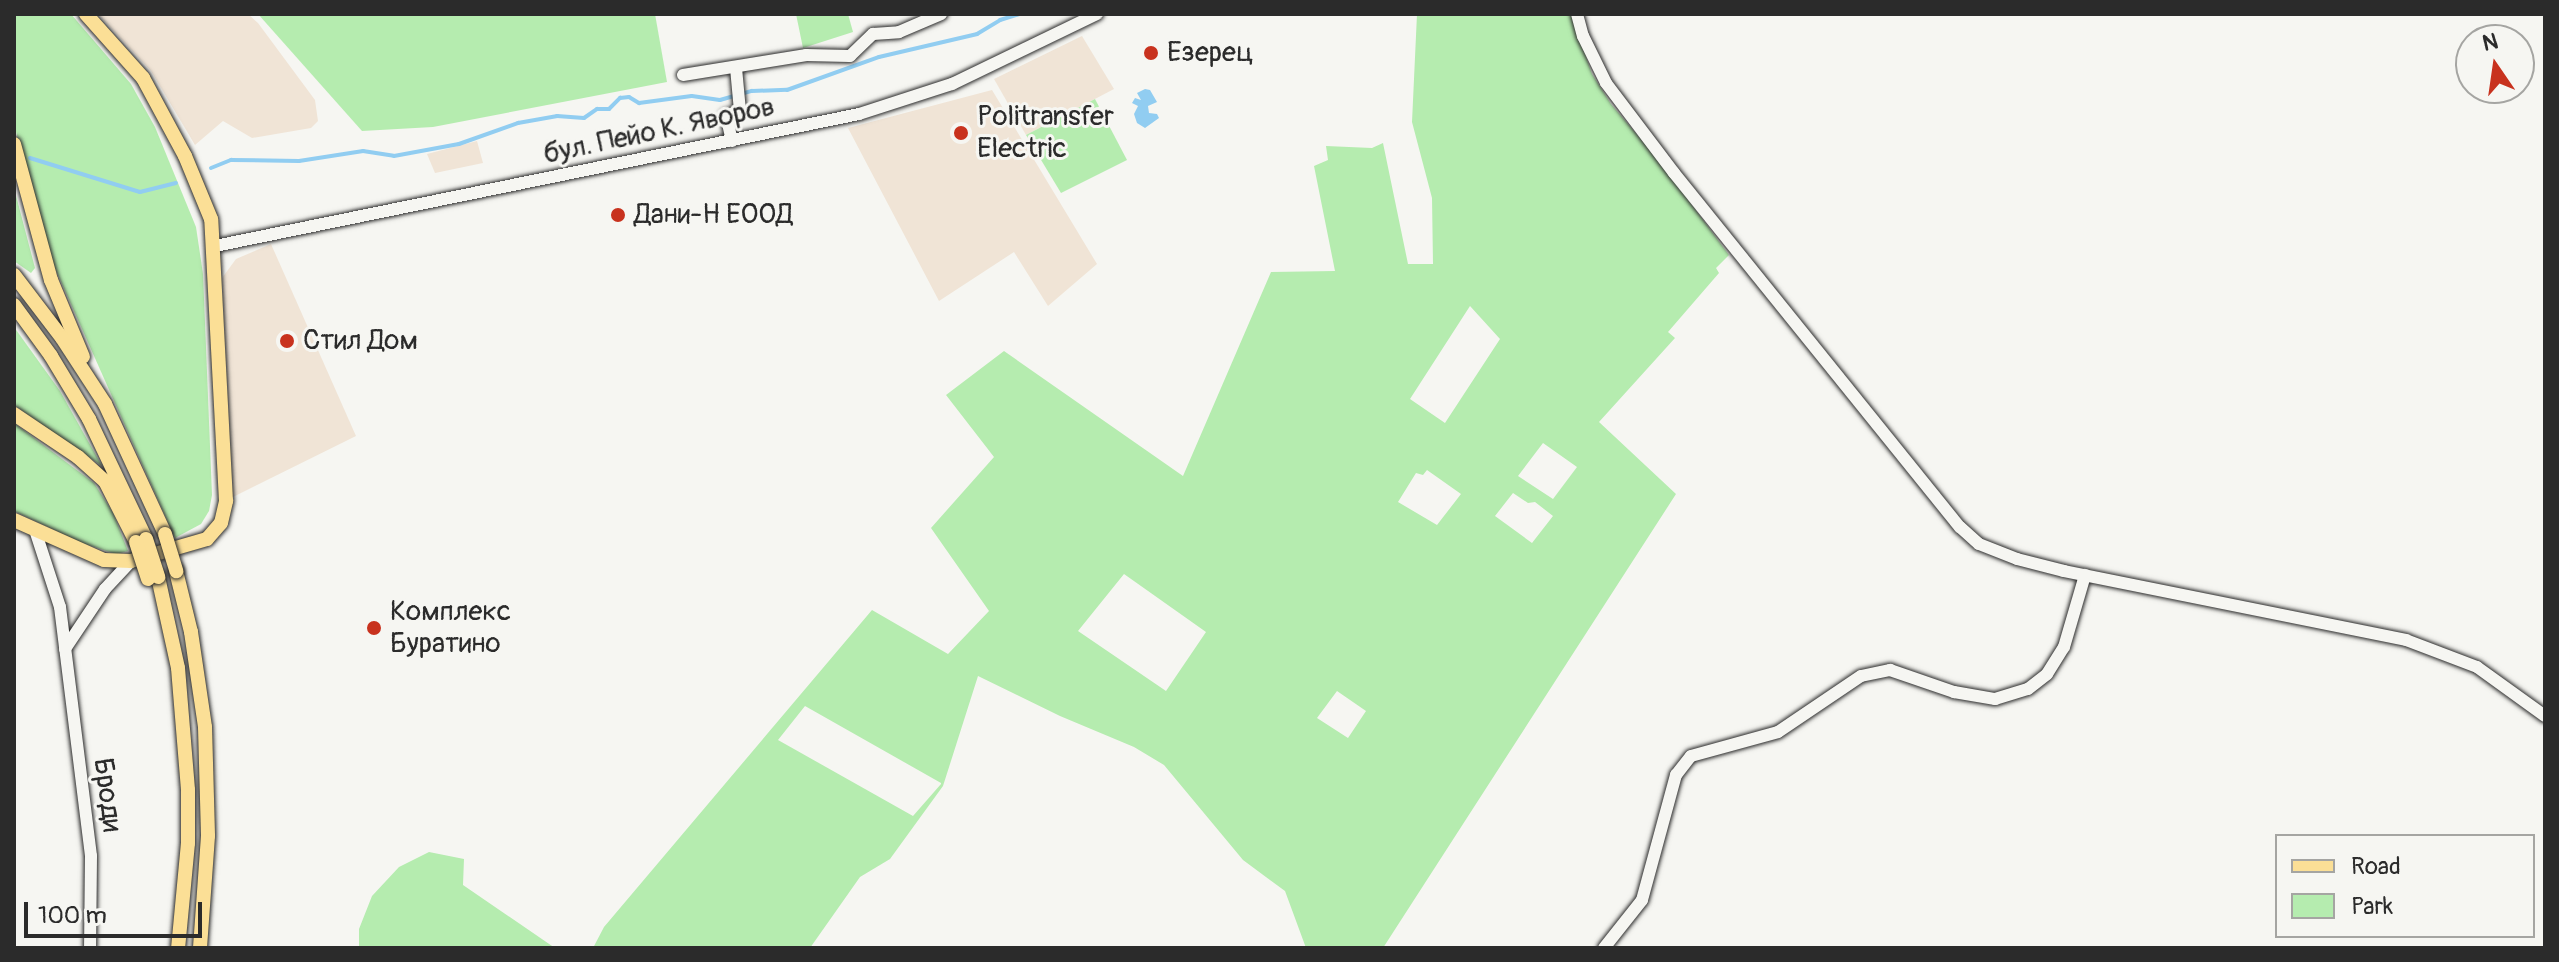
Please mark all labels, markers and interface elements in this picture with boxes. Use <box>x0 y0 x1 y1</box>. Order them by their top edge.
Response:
north arrow <box>2455 24 2535 104</box>
text: N <box>2480 27 2500 58</box>
place label: Езерец <box>1167 36 1253 70</box>
marker: Езерец <box>1142 44 1160 62</box>
street label: бул. Пейо К. Яворов <box>540 90 778 172</box>
place label: Politransfer Electric <box>977 100 1114 166</box>
marker: Politransfer Electric <box>952 124 970 142</box>
place label: Дани-Н ЕООД <box>634 198 793 232</box>
marker: Дани-Н ЕООД <box>609 206 627 224</box>
place label: Стил Дом <box>303 324 418 358</box>
marker: Стил Дом <box>278 332 296 350</box>
place label: Комплекс Буратино <box>390 595 511 661</box>
marker: Комплекс Буратино <box>365 619 383 637</box>
street label: Броди <box>85 756 129 834</box>
legend <box>2275 834 2535 938</box>
text: Road <box>2351 852 2401 881</box>
scale bar <box>28 886 206 936</box>
text: Park <box>2351 892 2393 921</box>
text: 100 m <box>38 901 107 930</box>

